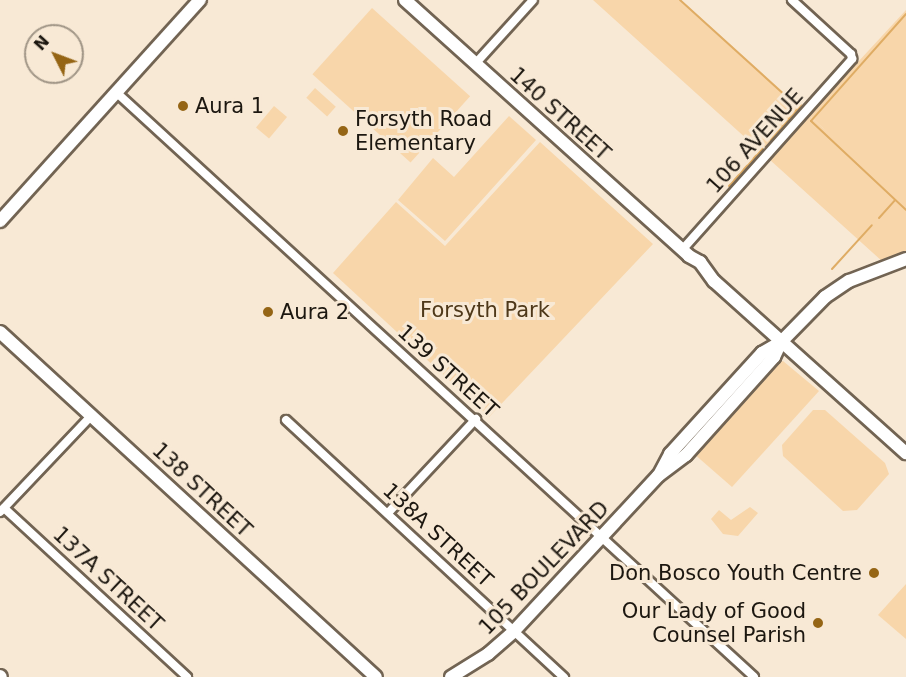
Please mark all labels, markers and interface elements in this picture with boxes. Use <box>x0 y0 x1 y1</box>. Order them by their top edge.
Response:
north arrow <box>24 24 84 84</box>
text: N <box>30 32 53 54</box>
street label: 140 STREET <box>504 62 616 166</box>
street label: 106 AVENUE <box>702 84 808 198</box>
place label: Aura 1 <box>195 93 264 119</box>
marker: Aura 1 <box>176 99 190 113</box>
place label: Forsyth Road Elementary <box>355 106 492 156</box>
marker: Forsyth Road Elementary <box>336 124 350 138</box>
park label: Forsyth Park <box>420 297 550 323</box>
place label: Aura 2 <box>280 299 349 325</box>
marker: Aura 2 <box>261 305 275 319</box>
street label: 139 STREET <box>392 319 504 423</box>
street label: 138 STREET <box>147 438 257 542</box>
street label: 138A STREET <box>378 478 498 592</box>
street label: 105 BOULEVARD <box>474 496 614 640</box>
street label: 137A STREET <box>48 522 168 636</box>
place label: Don Bosco Youth Centre <box>609 560 862 586</box>
marker: Don Bosco Youth Centre <box>867 566 881 580</box>
place label: Our Lady of Good Counsel Parish <box>622 598 806 648</box>
marker: Our Lady of Good Counsel Parish <box>811 616 825 630</box>

